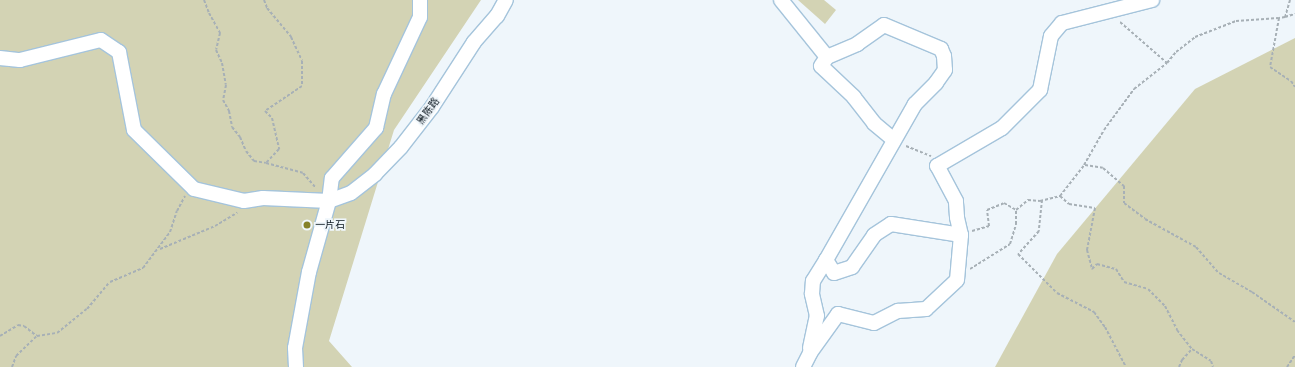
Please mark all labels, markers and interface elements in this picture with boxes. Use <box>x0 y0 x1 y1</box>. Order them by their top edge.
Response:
street label: 黑陈路 <box>414 95 442 127</box>
place label: 一片石 <box>315 219 345 231</box>
marker: 一片石 <box>302 220 312 230</box>

